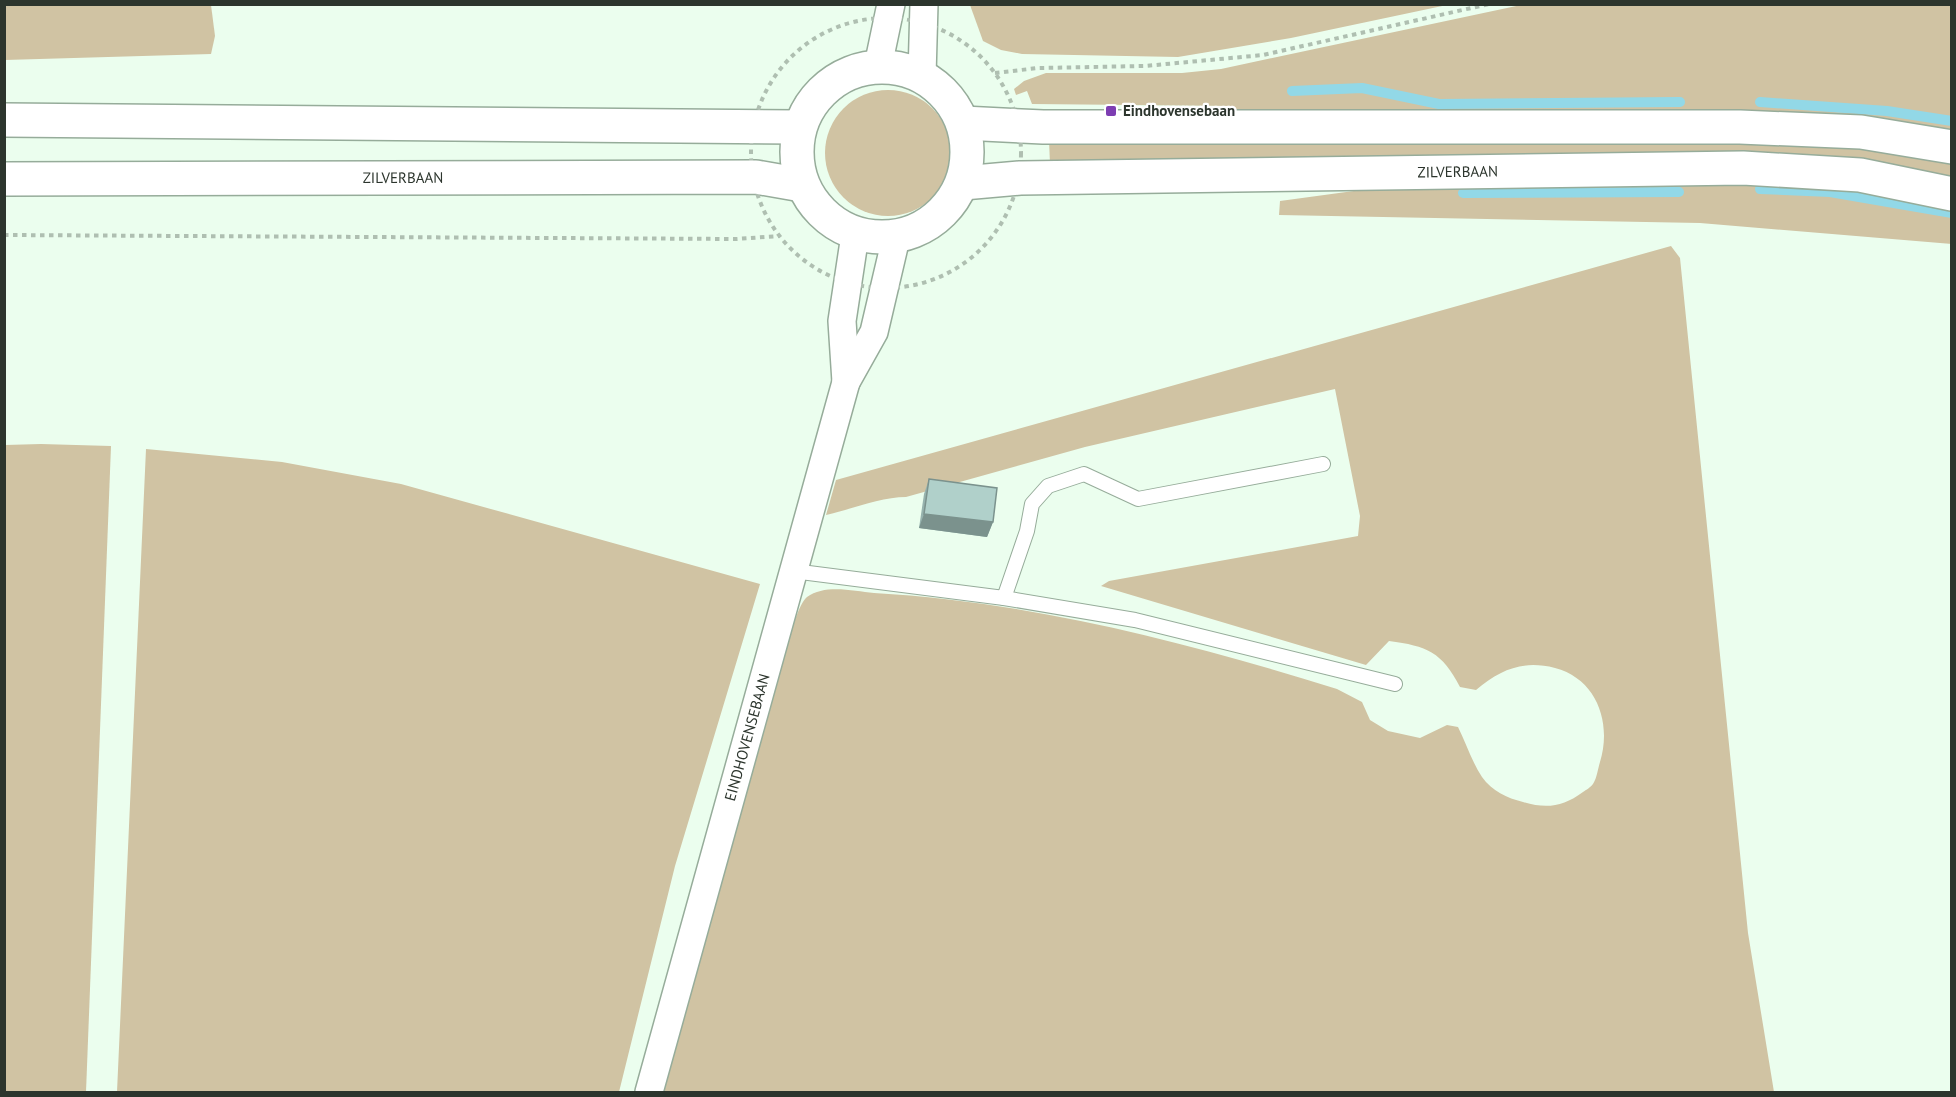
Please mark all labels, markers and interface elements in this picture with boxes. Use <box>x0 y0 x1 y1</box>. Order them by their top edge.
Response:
place label: Eindhovensebaan <box>1123 101 1235 120</box>
marker: Eindhovensebaan <box>1104 104 1118 118</box>
street label: ZILVERBAAN <box>1417 161 1498 182</box>
street label: ZILVERBAAN <box>363 168 443 187</box>
street label: EINDHOVENSEBAAN <box>720 671 774 803</box>

